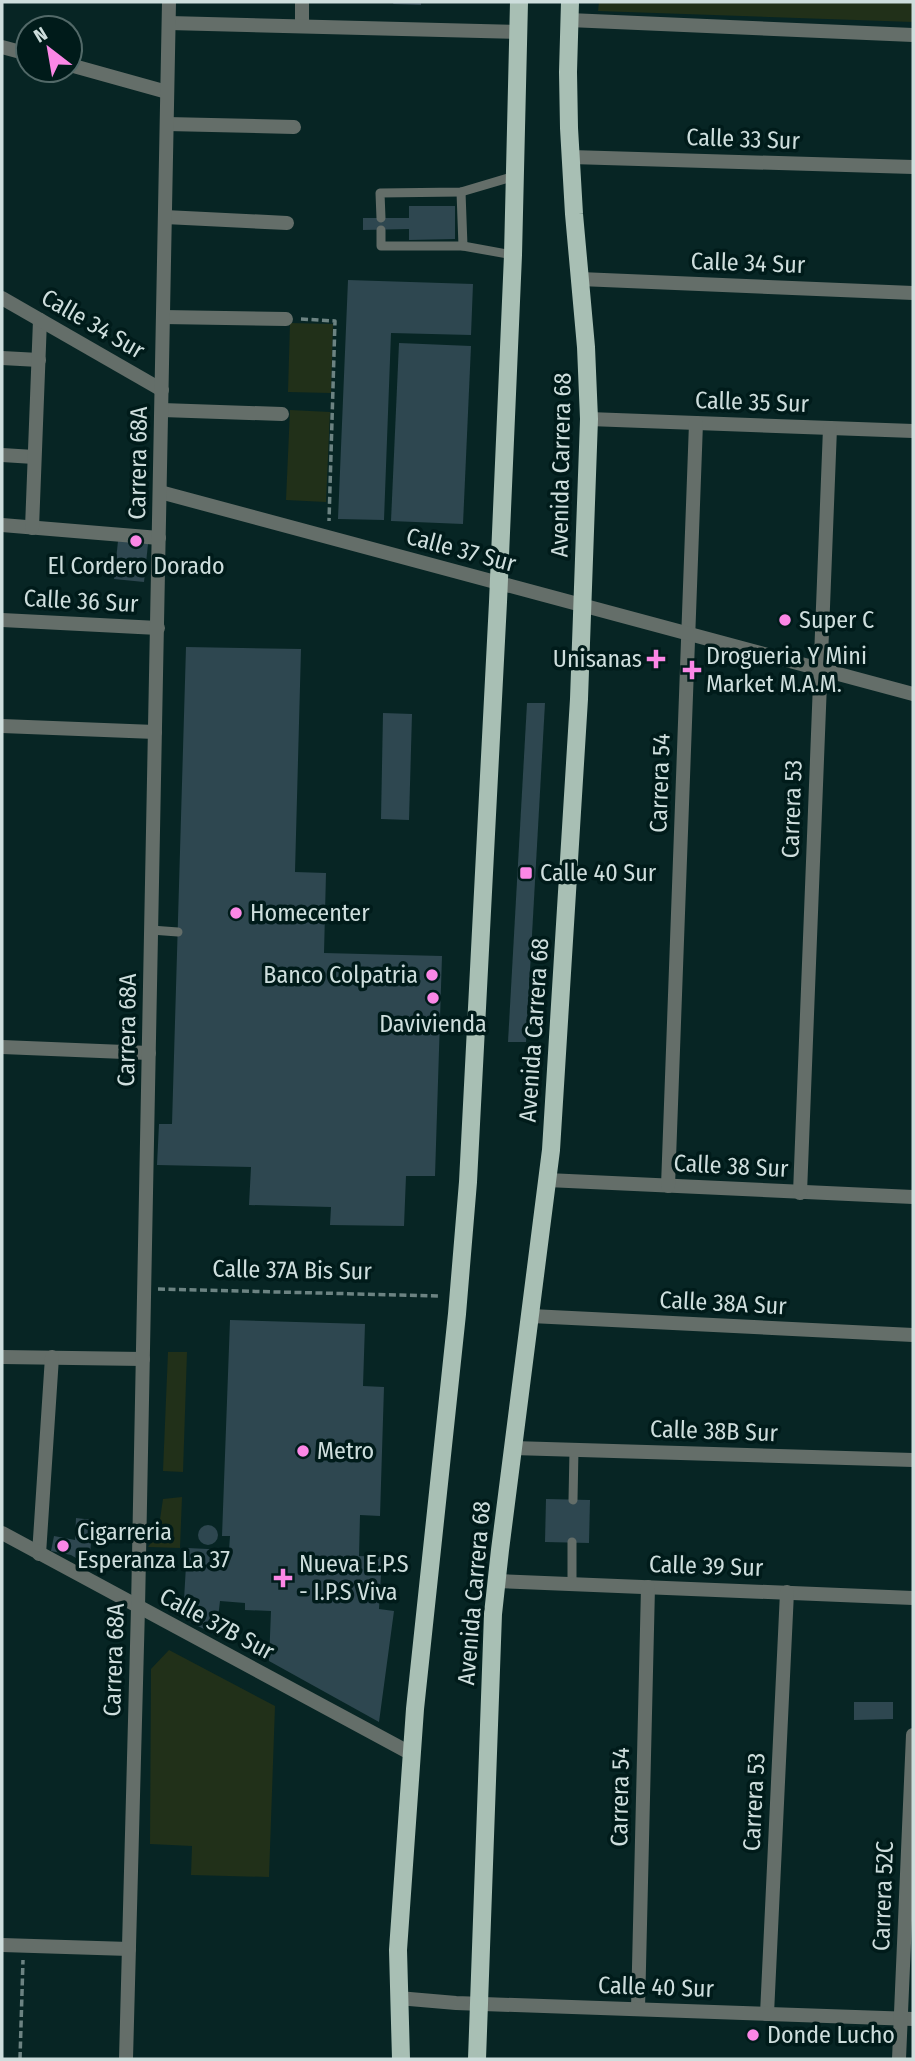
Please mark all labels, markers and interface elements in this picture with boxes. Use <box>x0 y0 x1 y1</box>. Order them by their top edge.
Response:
north arrow <box>14 14 84 84</box>
text: N <box>30 22 51 48</box>
street label: Calle 33 Sur <box>686 123 801 155</box>
street label: Calle 34 Sur <box>690 247 806 279</box>
street label: Calle 34 Sur <box>37 283 150 365</box>
street label: Avenida Carrera 68 <box>545 372 577 558</box>
street label: Calle 35 Sur <box>695 386 810 418</box>
street label: Carrera 68A <box>123 406 153 520</box>
street label: Calle 37 Sur <box>403 522 520 578</box>
marker: El Cordero Dorado <box>128 533 144 549</box>
place label: El Cordero Dorado <box>47 552 225 580</box>
street label: Calle 36 Sur <box>23 584 140 618</box>
place label: Super C <box>799 606 874 634</box>
marker: Super C <box>777 612 793 628</box>
place label: Drogueria Y Mini Market M.A.M. <box>706 642 867 698</box>
place label: Unisanas <box>553 645 642 673</box>
marker: Unisanas <box>648 651 664 667</box>
marker: Drogueria Y Mini Market M.A.M. <box>684 662 700 678</box>
street label: Carrera 54 <box>644 733 676 833</box>
street label: Carrera 53 <box>776 759 808 859</box>
place label: Calle 40 Sur <box>540 859 657 887</box>
marker: Calle 40 Sur <box>518 865 534 881</box>
place label: Homecenter <box>250 899 370 927</box>
marker: Homecenter <box>228 905 244 921</box>
street label: Avenida Carrera 68 <box>514 937 554 1123</box>
place label: Banco Colpatria <box>263 961 418 989</box>
marker: Banco Colpatria <box>424 967 440 983</box>
street label: Carrera 68A <box>112 973 142 1087</box>
marker: Davivienda <box>425 990 441 1006</box>
place label: Davivienda <box>379 1010 487 1038</box>
street label: Calle 38 Sur <box>673 1149 790 1183</box>
street label: Calle 37A Bis Sur <box>212 1255 373 1285</box>
street label: Calle 38A Sur <box>659 1286 788 1320</box>
street label: Calle 38B Sur <box>650 1415 779 1447</box>
place label: Metro <box>317 1437 374 1465</box>
marker: Metro <box>295 1443 311 1459</box>
street label: Avenida Carrera 68 <box>452 1500 496 1686</box>
place label: Cigarreria Esperanza La 37 <box>77 1518 230 1574</box>
marker: Cigarreria Esperanza La 37 <box>55 1538 71 1554</box>
place label: Nueva E.P.S - I.P.S Viva <box>299 1550 409 1606</box>
street label: Calle 39 Sur <box>648 1550 764 1582</box>
marker: Nueva E.P.S - I.P.S Viva <box>273 1568 293 1588</box>
street label: Calle 37B Sur <box>155 1582 280 1666</box>
street label: Carrera 68A <box>98 1603 130 1717</box>
street label: Carrera 54 <box>605 1747 635 1847</box>
street label: Carrera 53 <box>737 1752 771 1852</box>
street label: Carrera 52C <box>867 1841 899 1951</box>
street label: Calle 40 Sur <box>597 1971 715 2003</box>
place label: Donde Lucho <box>767 2021 895 2049</box>
marker: Donde Lucho <box>745 2027 761 2043</box>

